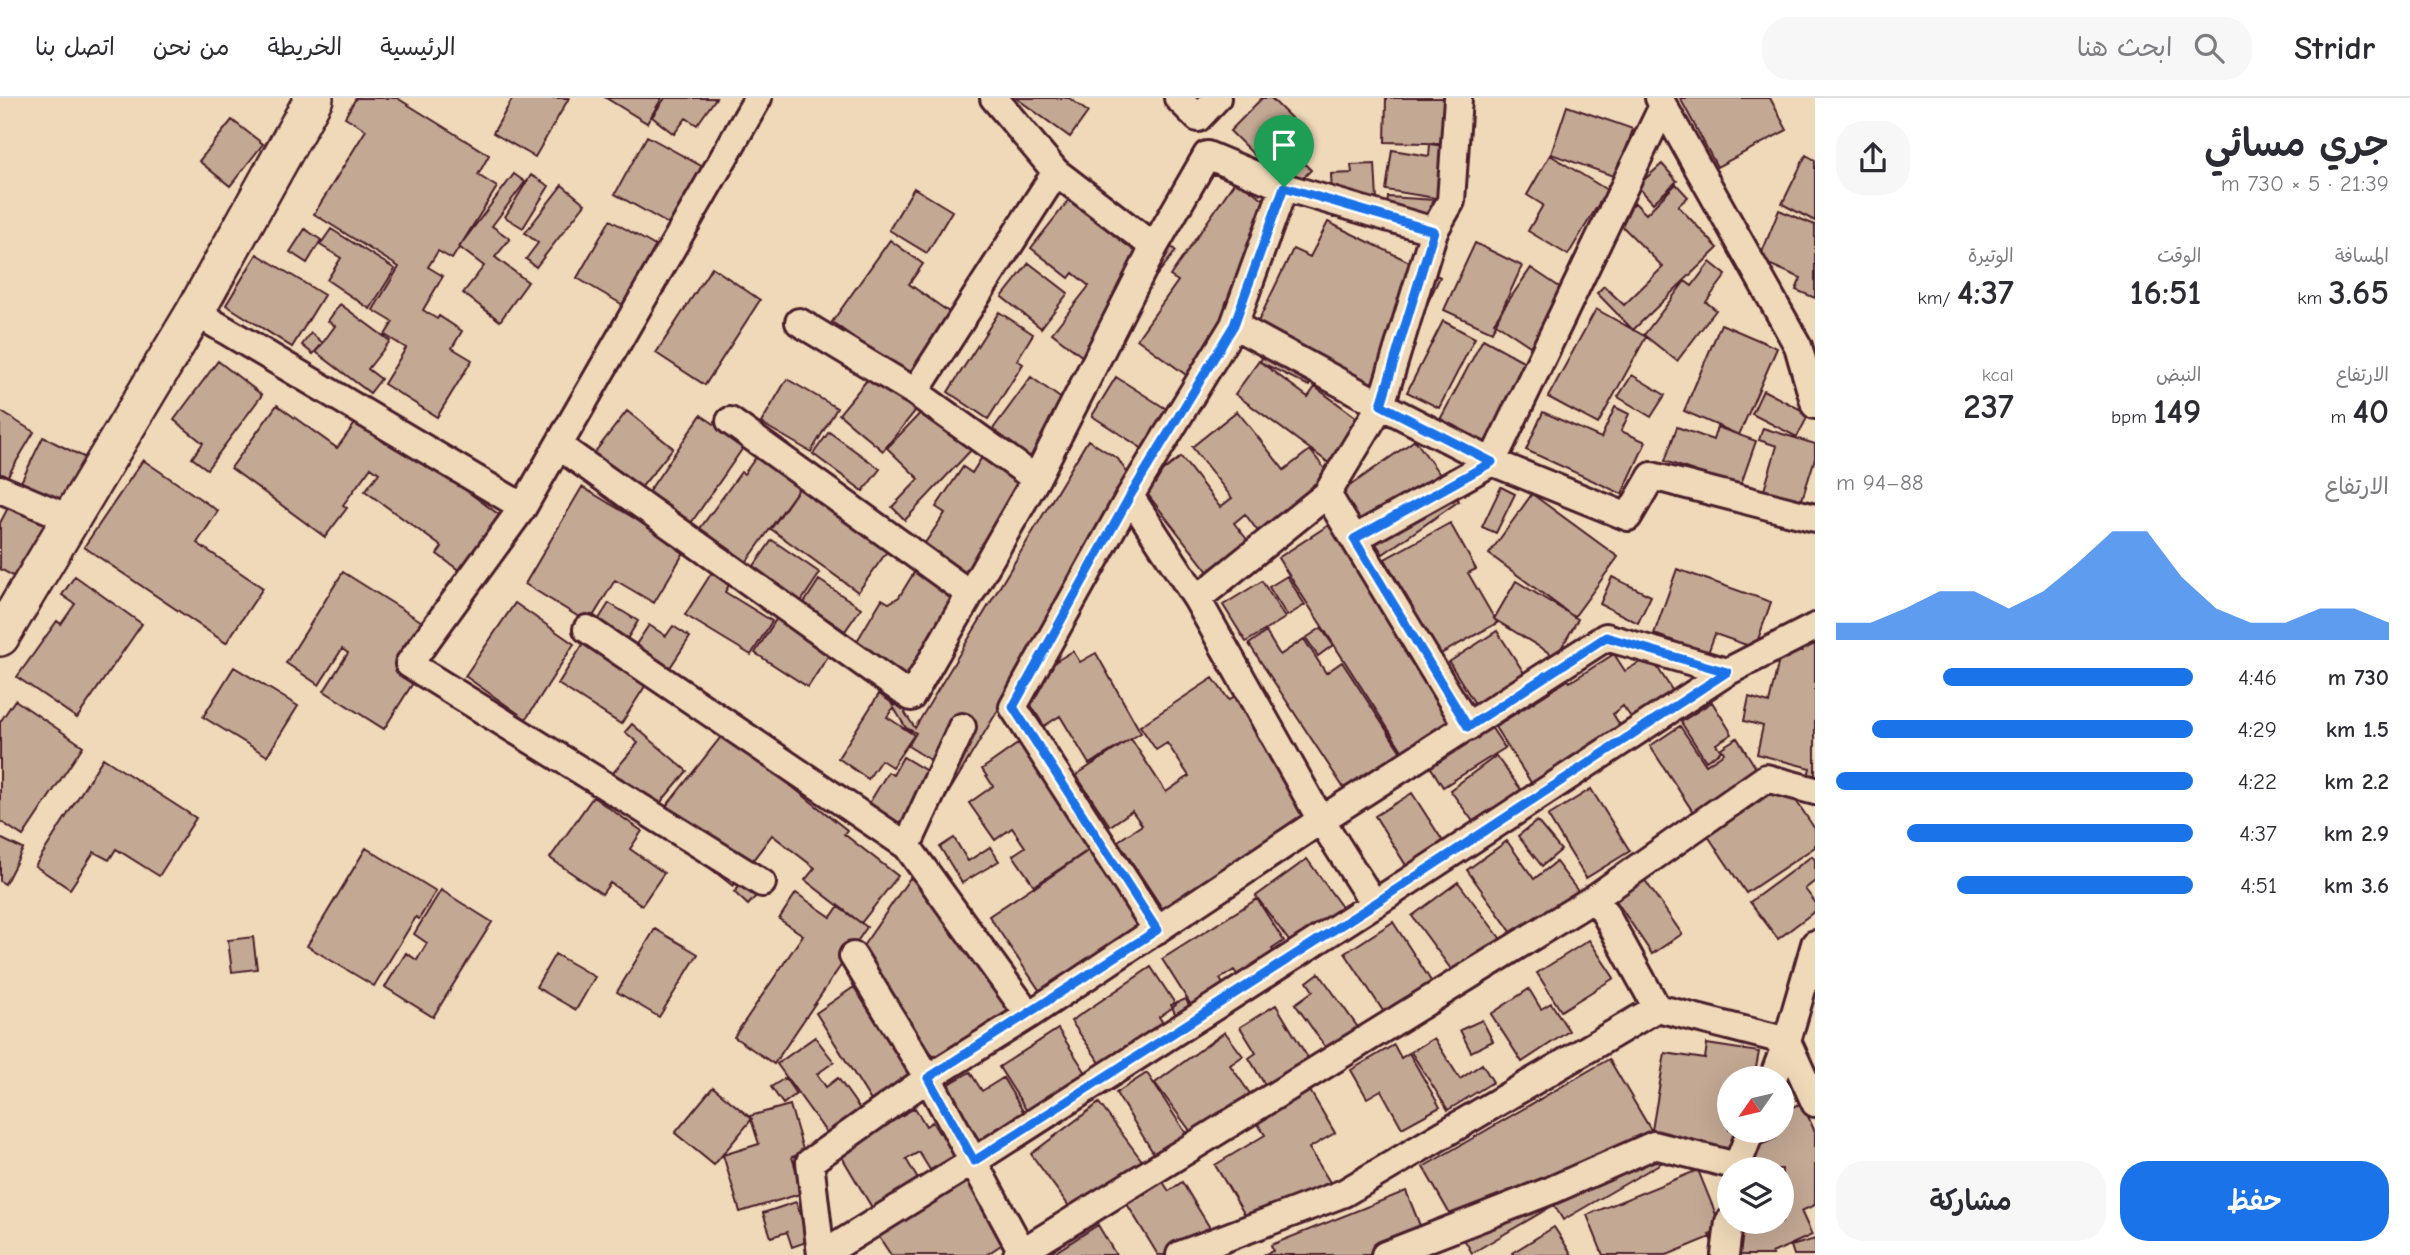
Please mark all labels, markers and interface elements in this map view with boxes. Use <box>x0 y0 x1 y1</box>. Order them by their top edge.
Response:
search box <box>1762 17 2252 80</box>
icon: search <box>2190 29 2228 67</box>
text: Stridr <box>2294 29 2375 67</box>
text: اتصل بنا <box>35 33 115 61</box>
text: من نحن <box>153 33 229 61</box>
text: الخريطة <box>267 33 342 61</box>
text: الرئيسية <box>380 33 456 61</box>
text: ابحث هنا <box>2077 33 2172 63</box>
pin <box>1254 115 1314 187</box>
button: share <box>1836 121 1910 195</box>
text: جري مسائي <box>2204 122 2389 166</box>
icon: arrive <box>1265 126 1303 164</box>
text: 21:39 · 5 × 730 m <box>2221 170 2389 197</box>
text: الوتيرة <box>1968 245 2014 267</box>
text: الوقت <box>2157 245 2201 267</box>
text: المسافة <box>2335 245 2389 267</box>
text: 4:37 <box>1957 272 2014 313</box>
text: 16:51 <box>2130 272 2201 313</box>
text: 3.65 <box>2329 272 2389 313</box>
text: /km <box>1917 287 1957 309</box>
text: km <box>2297 287 2329 309</box>
text: kcal <box>1982 364 2014 386</box>
text: النبض <box>2156 364 2201 386</box>
text: الارتفاع <box>2336 364 2389 386</box>
text: 237 <box>1963 386 2014 427</box>
text: 149 <box>2153 391 2201 432</box>
text: 40 <box>2353 391 2389 432</box>
text: bpm <box>2111 406 2153 428</box>
text: m <box>2330 406 2353 428</box>
text: 88–94 m <box>1836 469 1924 496</box>
text: الارتفاع <box>2325 473 2389 500</box>
text: 4:46 <box>2238 664 2277 691</box>
text: 730 m <box>2328 664 2389 691</box>
text: 4:29 <box>2237 716 2277 743</box>
text: 1.5 km <box>2326 716 2389 743</box>
text: 4:22 <box>2238 768 2277 795</box>
text: 2.2 km <box>2324 768 2389 795</box>
text: 4:37 <box>2239 820 2277 847</box>
text: 2.9 km <box>2324 820 2389 847</box>
text: 4:51 <box>2240 872 2277 899</box>
text: 3.6 km <box>2324 872 2389 899</box>
north arrow <box>1717 1066 1794 1143</box>
map controls <box>1717 1066 1794 1234</box>
button: layers <box>1717 1157 1794 1234</box>
button: مشاركة <box>1836 1161 2106 1241</box>
button: حفظ <box>2120 1161 2389 1241</box>

